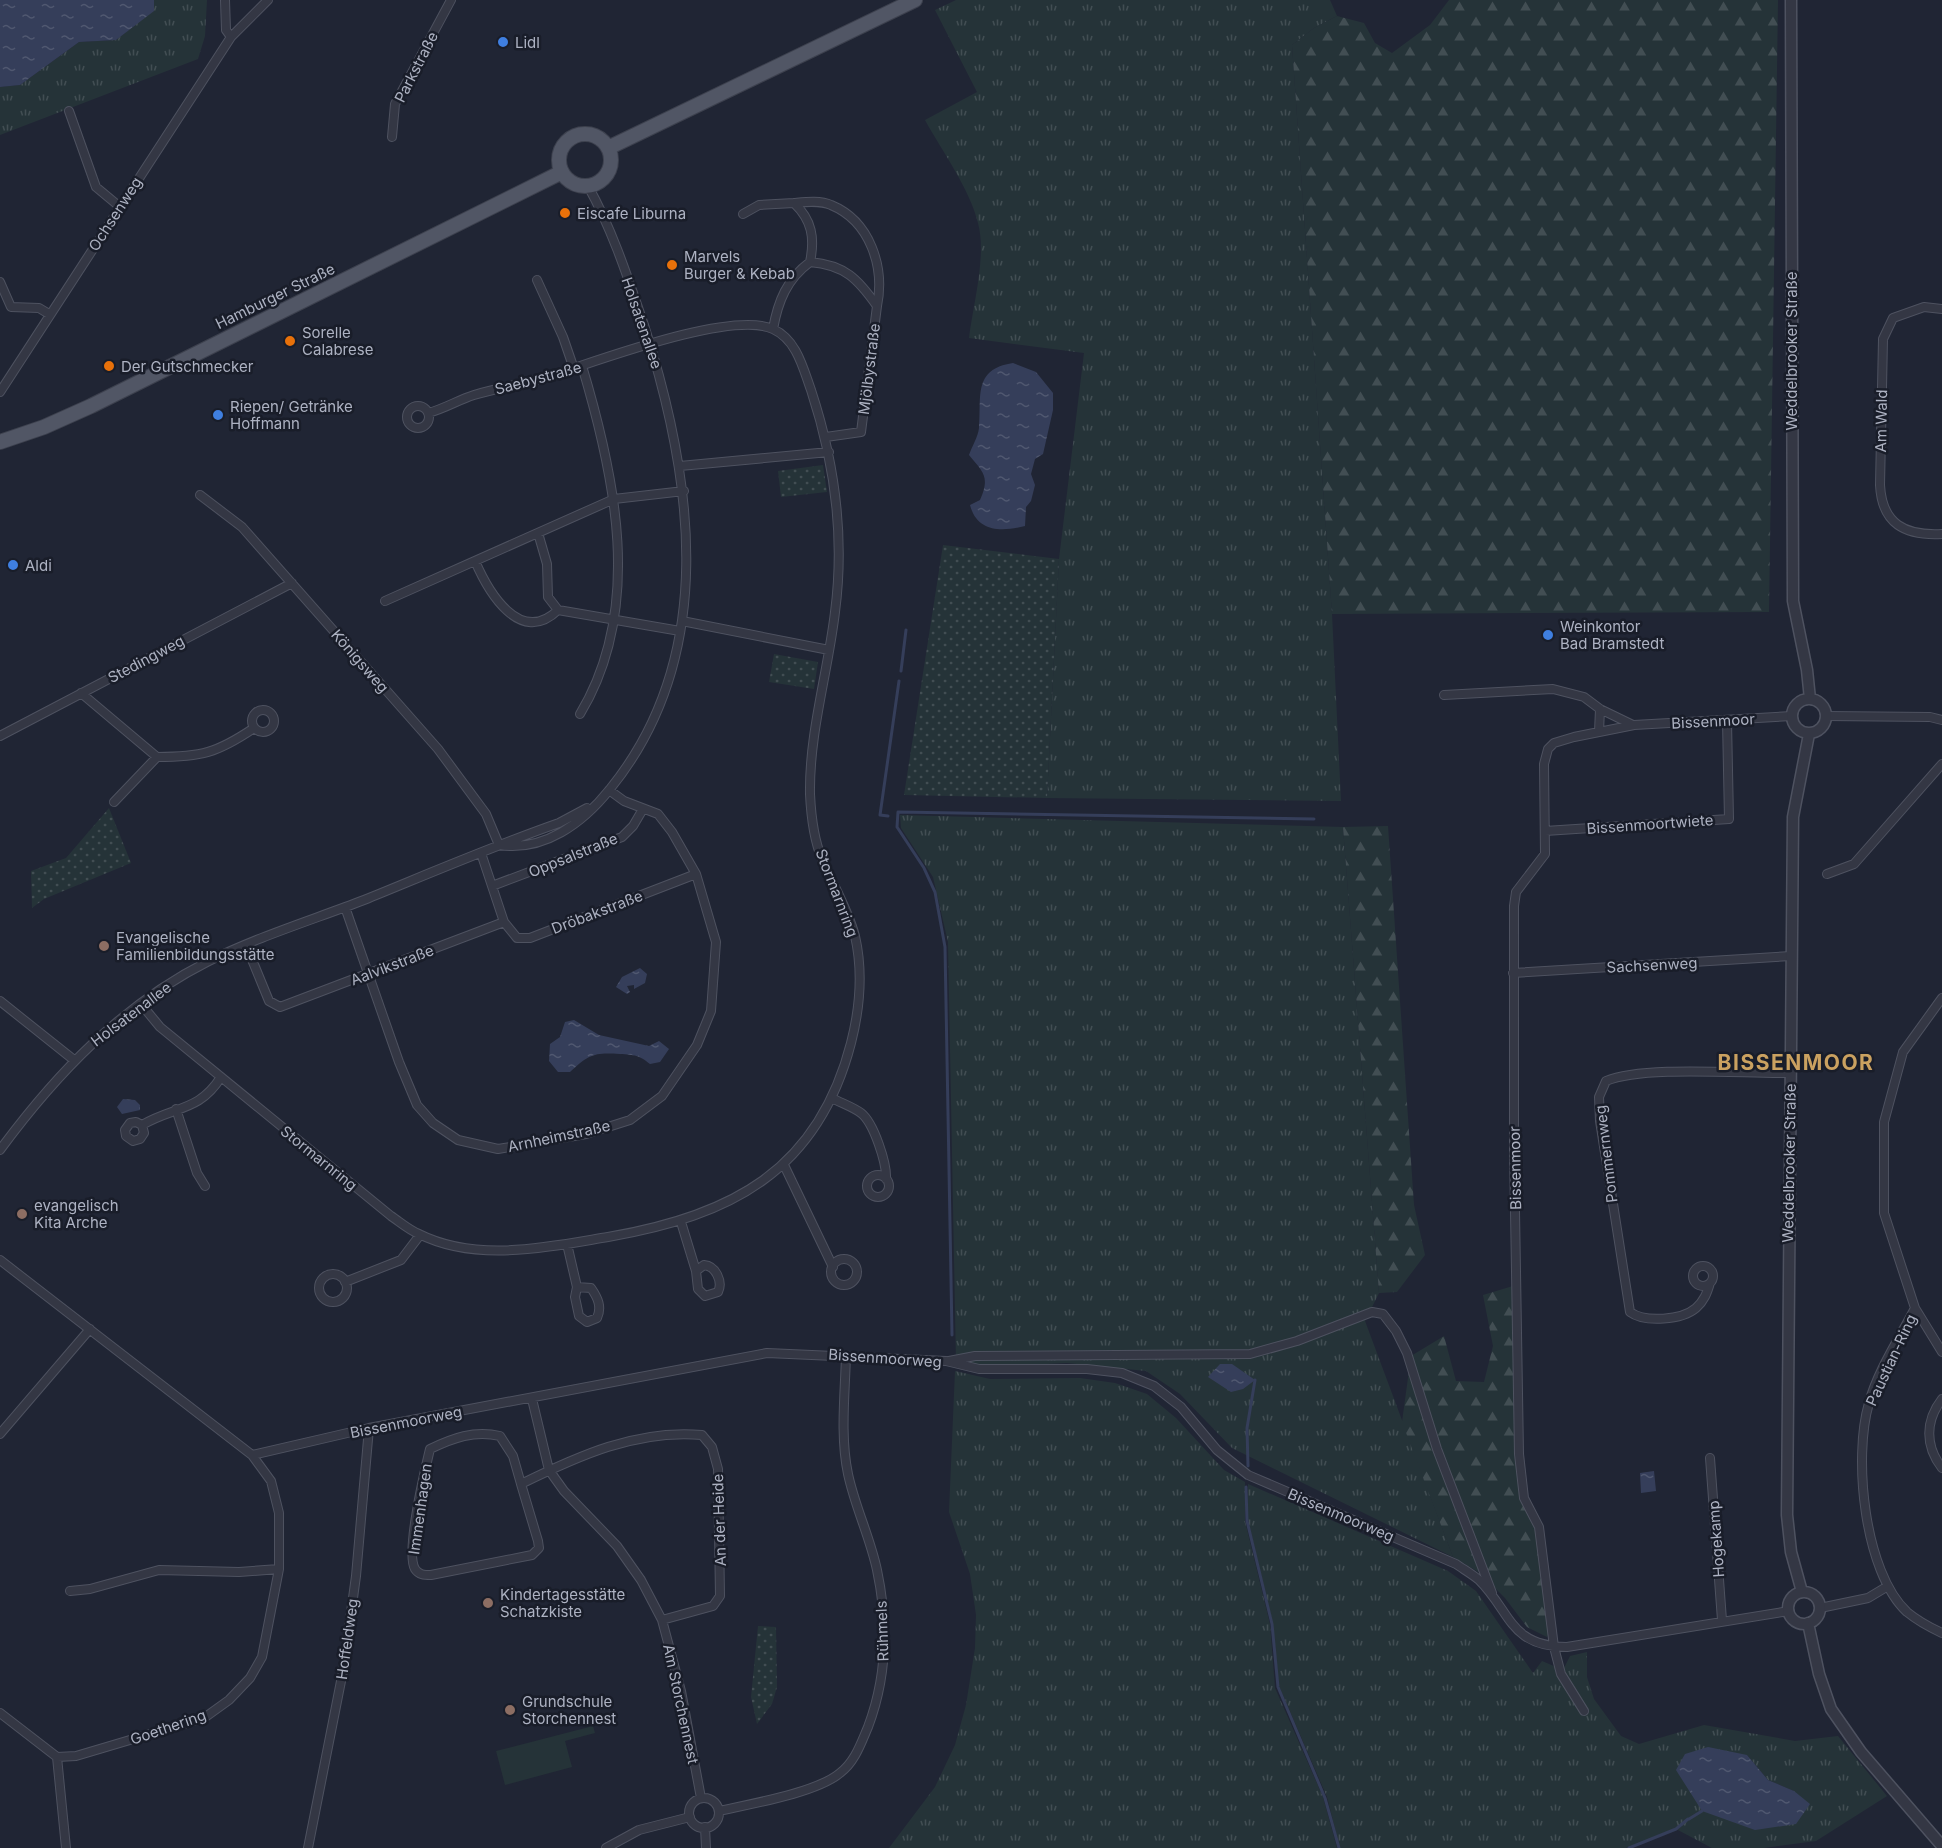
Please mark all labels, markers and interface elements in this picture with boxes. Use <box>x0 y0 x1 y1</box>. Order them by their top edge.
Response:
street label: Parkstraße <box>390 28 442 106</box>
place label: Lidl <box>515 33 540 52</box>
marker: Lidl <box>496 35 510 49</box>
street label: Ochsenweg <box>84 173 146 255</box>
place label: Eiscafe Liburna <box>577 204 686 223</box>
marker: Eiscafe Liburna <box>558 206 572 220</box>
place label: Marvels Burger & Kebab <box>684 247 795 283</box>
marker: Marvels Burger & Kebab <box>665 258 679 272</box>
street label: Hamburger Straße <box>212 259 338 333</box>
street label: Weddelbrooker Straße <box>1782 271 1801 431</box>
street label: Holsatenallee <box>617 275 667 371</box>
street label: Mjölbystraße <box>854 322 884 416</box>
place label: Sorelle Calabrese <box>302 323 373 359</box>
marker: Sorelle Calabrese <box>283 334 297 348</box>
place label: Der Gutschmecker <box>121 357 254 376</box>
street label: Saebystraße <box>493 357 583 399</box>
marker: Der Gutschmecker <box>102 359 116 373</box>
street label: Am Wald <box>1871 389 1891 453</box>
place label: Riepen/ Getränke Hoffmann <box>230 397 353 433</box>
marker: Riepen/ Getränke Hoffmann <box>211 408 225 422</box>
place label: Aldi <box>25 556 52 575</box>
marker: Aldi <box>6 558 20 572</box>
place label: Weinkontor Bad Bramstedt <box>1560 617 1664 653</box>
street label: Königsweg <box>327 625 393 697</box>
marker: Weinkontor Bad Bramstedt <box>1541 628 1555 642</box>
street label: Stedingweg <box>104 631 188 687</box>
street label: Bissenmoor <box>1671 709 1756 733</box>
street label: Bissenmoortwiete <box>1586 810 1714 838</box>
street label: Oppsalstraße <box>526 828 620 882</box>
street label: Stormarnring <box>811 846 863 940</box>
street label: Dröbakstraße <box>549 886 645 938</box>
place label: Evangelische Familienbildungsstätte <box>116 928 274 964</box>
marker: Evangelische Familienbildungsstätte <box>97 939 111 953</box>
street label: Aalvikstraße <box>348 940 436 990</box>
street label: Sachsenweg <box>1606 953 1698 977</box>
street label: Holsatenallee <box>87 978 175 1050</box>
district label: BISSENMOOR <box>1718 1050 1874 1075</box>
street label: Weddelbrooker Straße <box>1778 1083 1800 1243</box>
street label: Pommernweg <box>1591 1104 1621 1204</box>
street label: Arnheimstraße <box>506 1116 612 1156</box>
street label: Stormarnring <box>277 1121 361 1195</box>
street label: Bissenmoor <box>1505 1126 1525 1210</box>
place label: evangelisch Kita Arche <box>34 1196 119 1232</box>
marker: evangelisch Kita Arche <box>15 1207 29 1221</box>
street label: Paustian-Ring <box>1861 1311 1921 1409</box>
street label: Bissenmoorweg <box>828 1345 942 1371</box>
street label: Bissenmoorweg <box>348 1402 464 1442</box>
street label: Immenhagen <box>404 1462 436 1556</box>
street label: An der Heide <box>708 1473 730 1567</box>
street label: Bissenmoorweg <box>1285 1484 1397 1546</box>
street label: Hogekamp <box>1704 1500 1728 1578</box>
place label: Kindertagesstätte Schatzkiste <box>500 1585 625 1621</box>
marker: Kindertagesstätte Schatzkiste <box>481 1596 495 1610</box>
street label: Hoffeldweg <box>332 1597 362 1681</box>
street label: Rühmels <box>871 1600 893 1662</box>
street label: Am Storchennest <box>659 1642 703 1766</box>
place label: Grundschule Storchennest <box>522 1692 616 1728</box>
marker: Grundschule Storchennest <box>503 1703 517 1717</box>
street label: Goethering <box>128 1705 208 1749</box>

